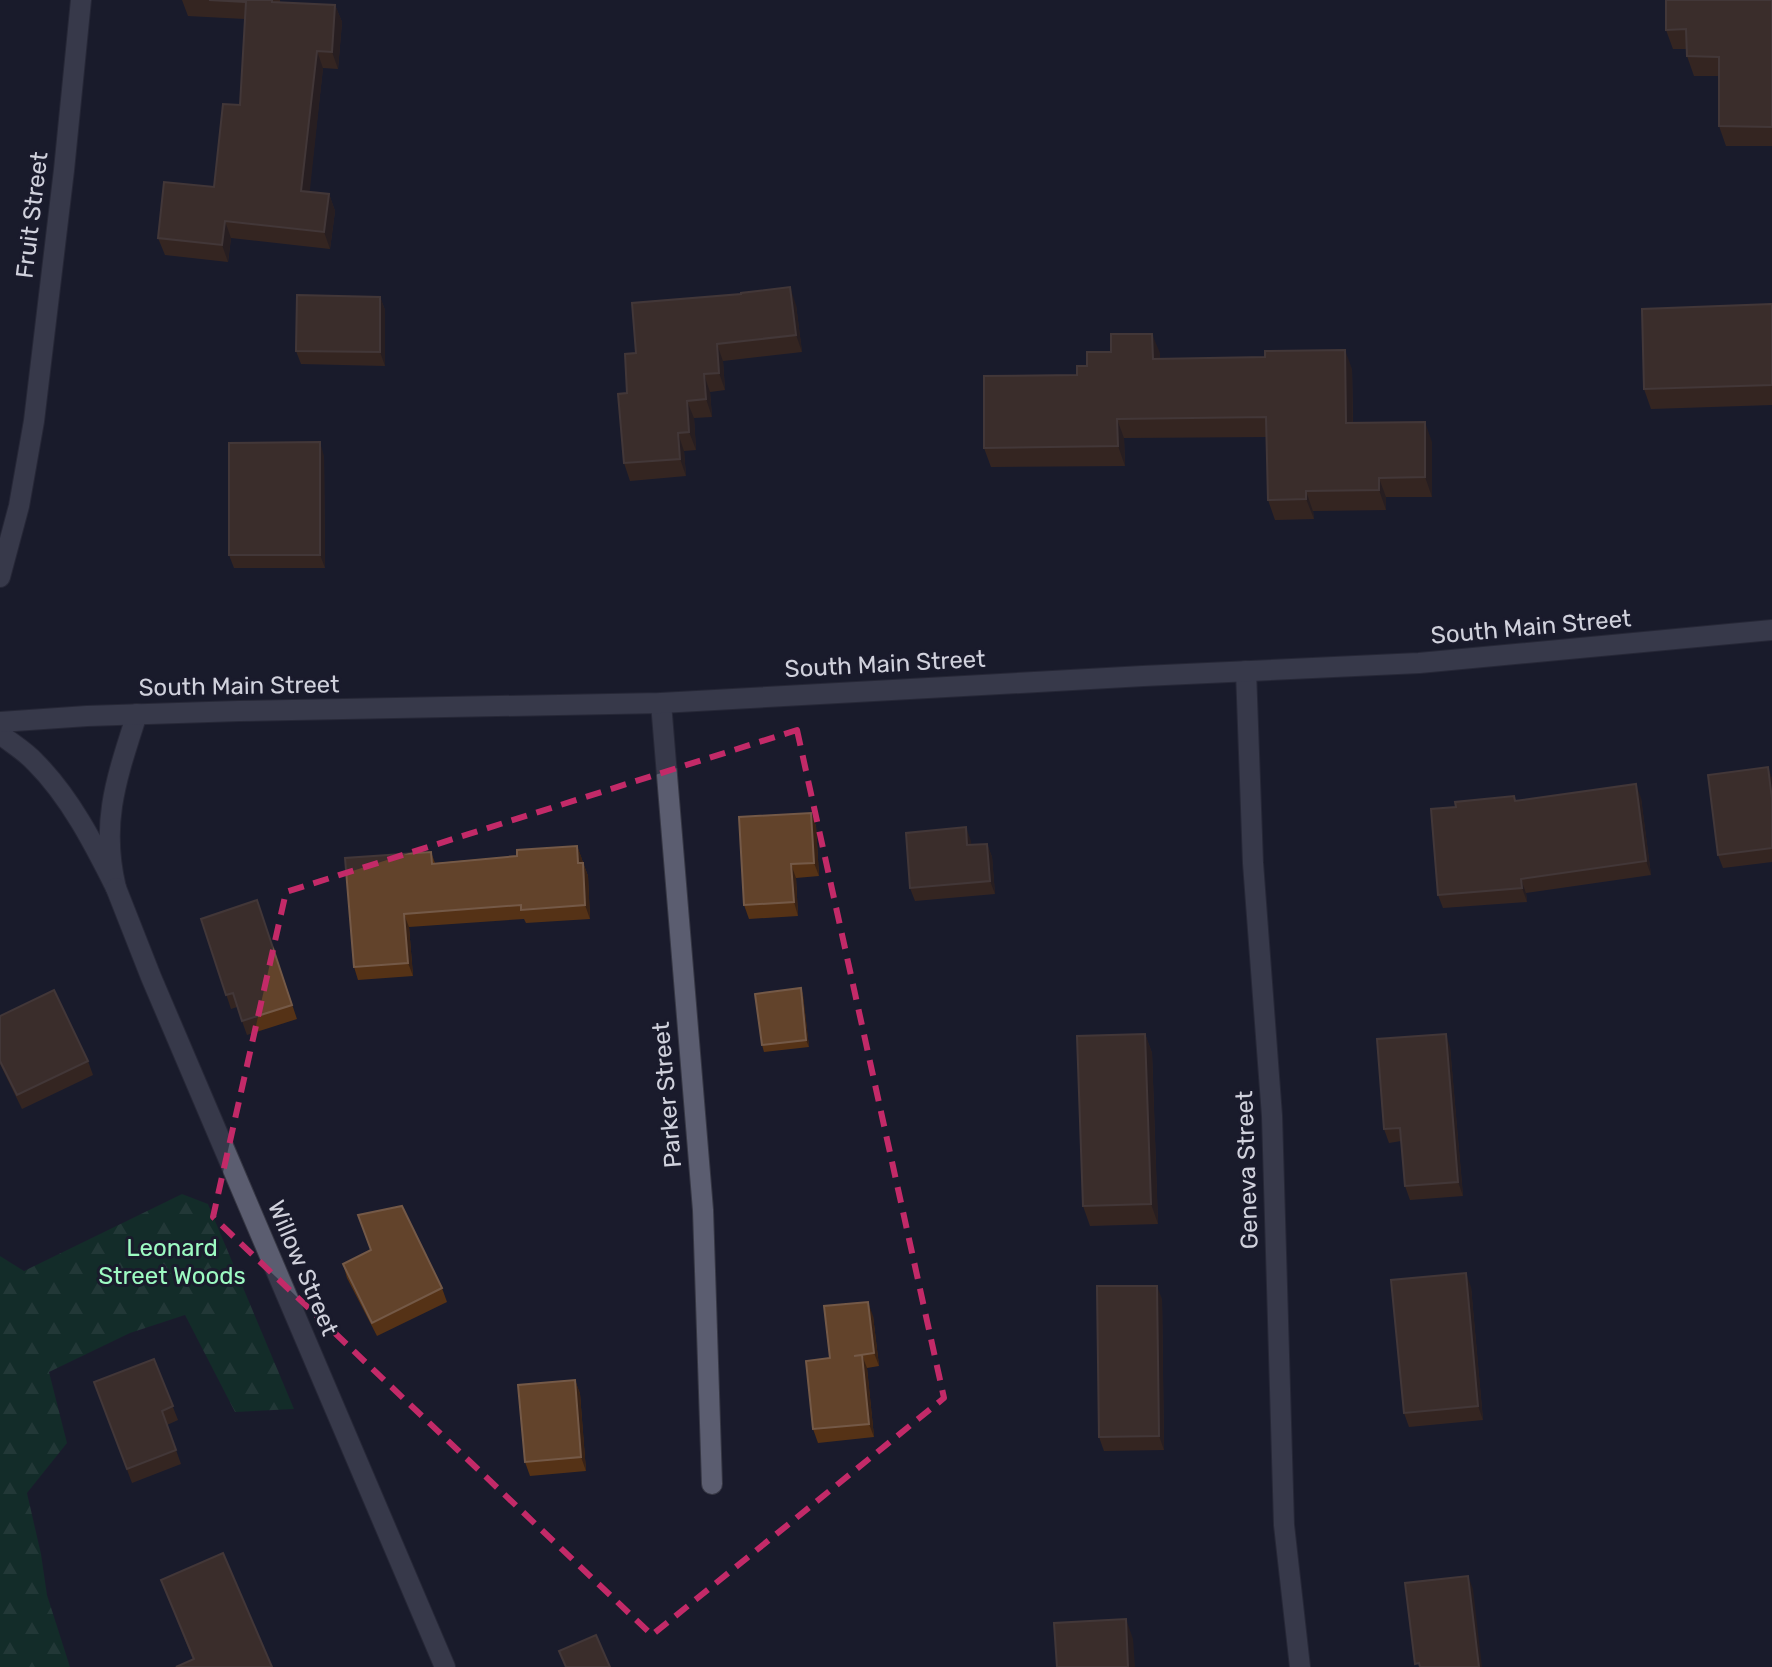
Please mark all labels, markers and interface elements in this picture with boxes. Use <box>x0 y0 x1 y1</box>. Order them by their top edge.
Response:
street label: Fruit Street <box>10 150 54 280</box>
street label: South Main Street <box>1430 604 1632 650</box>
street label: South Main Street <box>784 645 986 683</box>
street label: South Main Street <box>138 670 340 702</box>
street label: Parker Street <box>647 1021 687 1169</box>
street label: Geneva Street <box>1230 1090 1264 1250</box>
street label: Willow Street <box>262 1196 344 1340</box>
park label: Leonard Street Woods <box>98 1234 246 1290</box>

